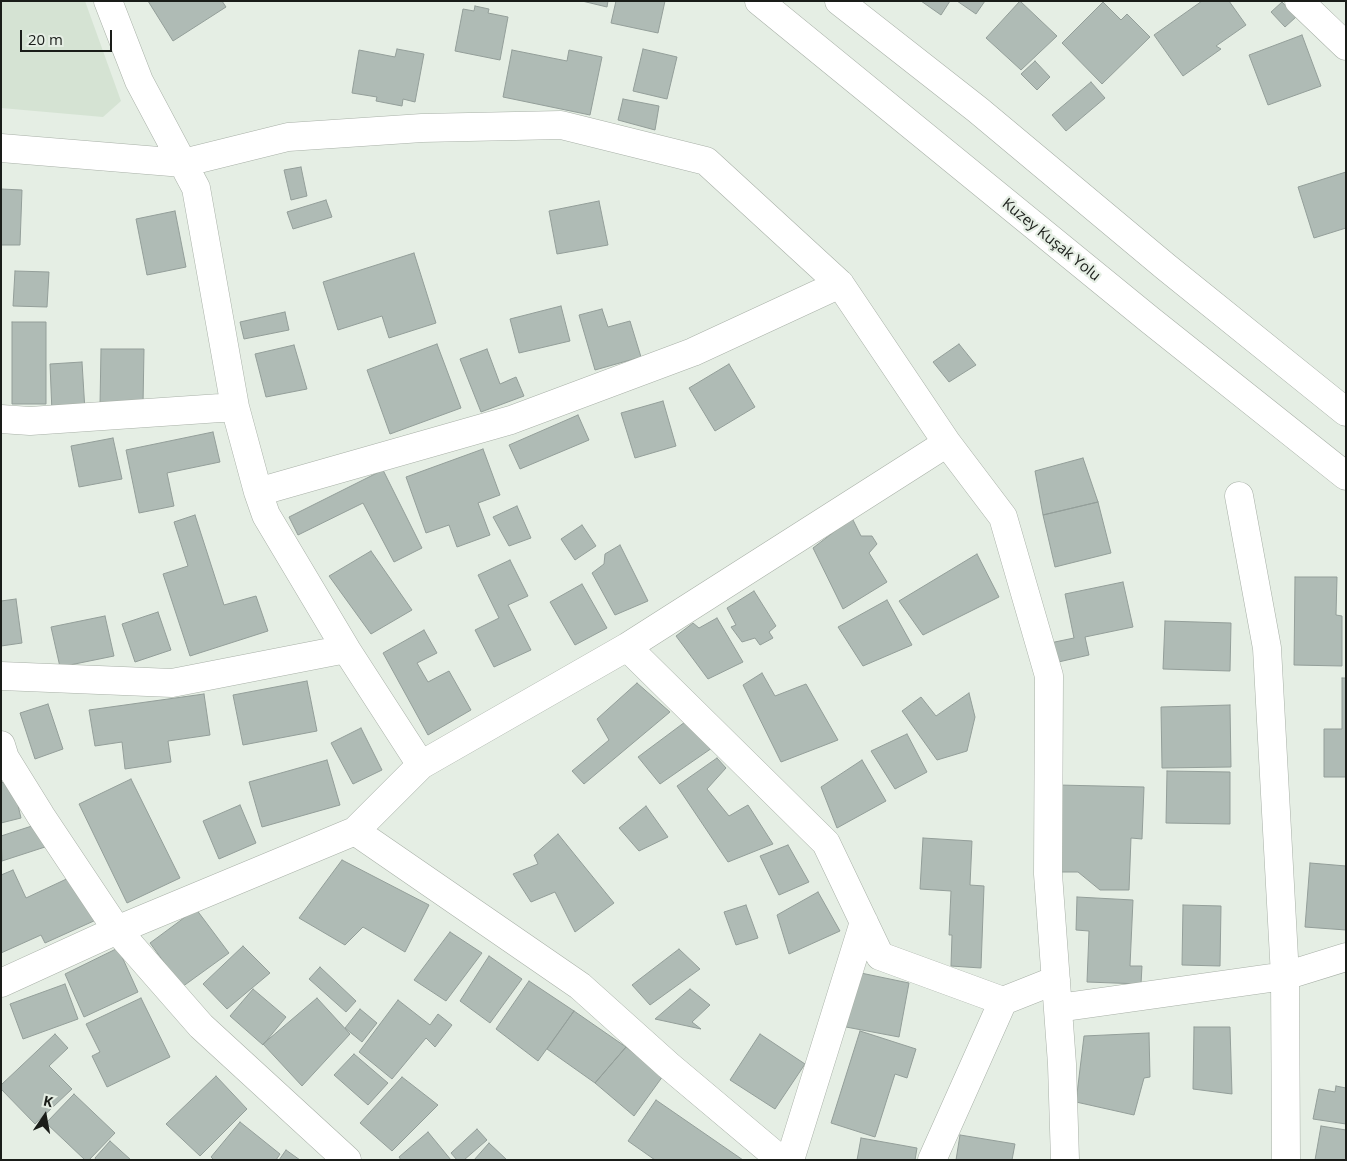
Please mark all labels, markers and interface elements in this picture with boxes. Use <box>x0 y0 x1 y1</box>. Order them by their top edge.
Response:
scale bar <box>22 20 115 52</box>
text: 20 m <box>28 29 63 49</box>
street label: Kuzey Kuşak Yolu <box>998 195 1104 285</box>
north arrow <box>20 1091 70 1141</box>
text: K <box>42 1091 55 1111</box>

